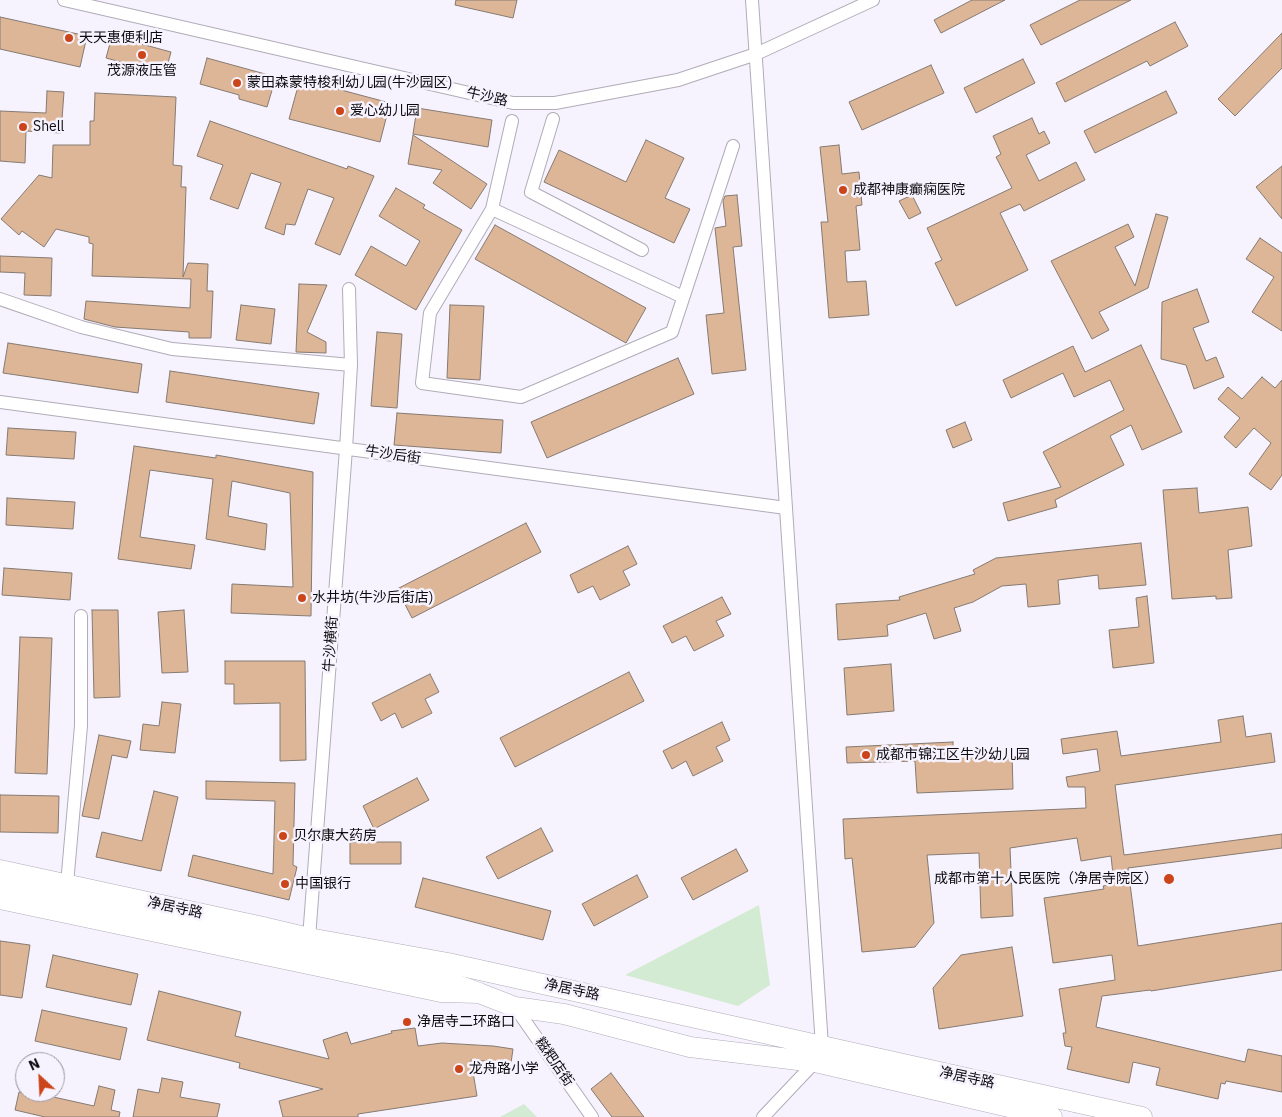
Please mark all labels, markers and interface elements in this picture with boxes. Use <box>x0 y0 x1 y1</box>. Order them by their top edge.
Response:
place label: 天天惠便利店 <box>79 30 163 46</box>
marker: 天天惠便利店 <box>63 32 75 44</box>
marker: 茂源液压管 <box>136 49 148 61</box>
place label: 茂源液压管 <box>107 63 177 79</box>
place label: 蒙田森蒙特梭利幼儿园(牛沙园区) <box>247 75 452 91</box>
marker: 蒙田森蒙特梭利幼儿园(牛沙园区) <box>231 77 243 89</box>
street label: 牛沙路 <box>465 84 509 110</box>
place label: 爱心幼儿园 <box>350 103 420 119</box>
marker: 爱心幼儿园 <box>334 105 346 117</box>
place label: Shell <box>33 119 64 135</box>
marker: Shell <box>17 121 29 133</box>
place label: 成都神康癫痫医院 <box>853 182 965 198</box>
marker: 成都神康癫痫医院 <box>837 184 849 196</box>
street label: 牛沙后街 <box>364 443 422 467</box>
place label: 水井坊(牛沙后街店) <box>312 590 433 606</box>
marker: 水井坊(牛沙后街店) <box>296 592 308 604</box>
street label: 牛沙横街 <box>321 615 341 673</box>
place label: 成都市锦江区牛沙幼儿园 <box>876 747 1030 763</box>
marker: 成都市锦江区牛沙幼儿园 <box>860 749 872 761</box>
place label: 贝尔康大药房 <box>293 828 377 844</box>
marker: 贝尔康大药房 <box>277 830 289 842</box>
place label: 成都市第十人民医院（净居寺院区） <box>934 871 1158 887</box>
marker: 成都市第十人民医院（净居寺院区） <box>1162 872 1176 886</box>
place label: 中国银行 <box>295 876 351 892</box>
marker: 中国银行 <box>279 878 291 890</box>
street label: 净居寺路 <box>146 894 204 922</box>
street label: 净居寺路 <box>543 976 601 1004</box>
place label: 净居寺二环路口 <box>417 1014 515 1030</box>
marker: 净居寺二环路口 <box>401 1016 413 1028</box>
street label: 糍粑店街 <box>531 1034 577 1090</box>
north arrow <box>15 1052 65 1102</box>
text: N <box>26 1054 42 1075</box>
place label: 龙舟路小学 <box>469 1061 539 1077</box>
marker: 龙舟路小学 <box>453 1063 465 1075</box>
street label: 净居寺路 <box>938 1064 996 1092</box>

